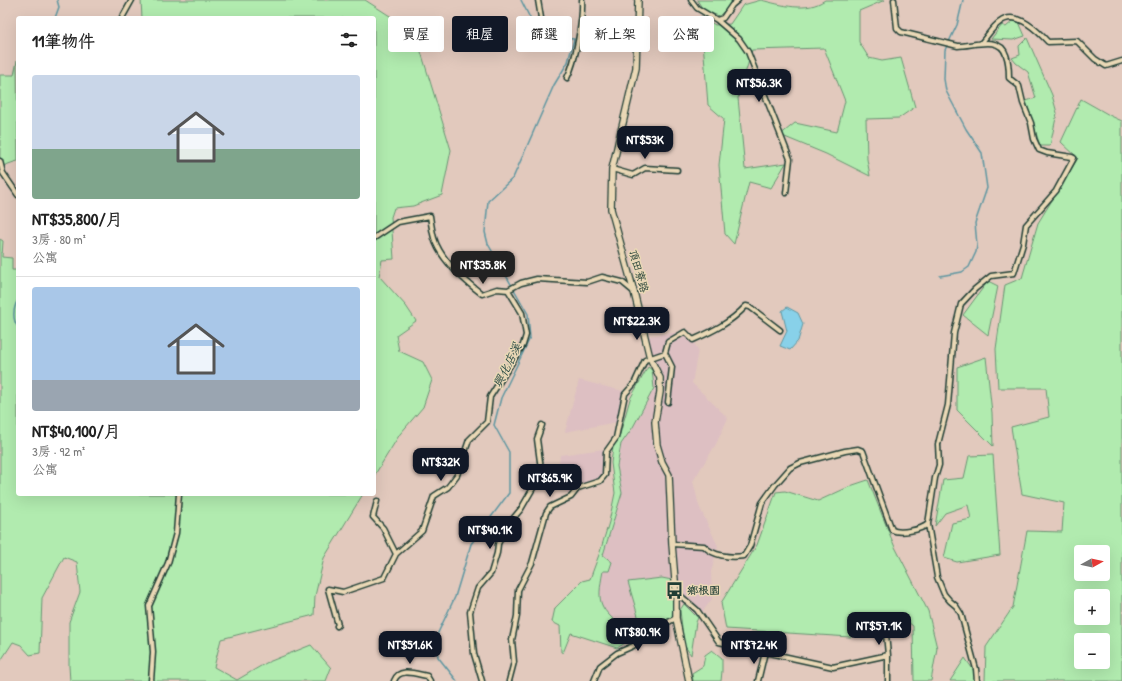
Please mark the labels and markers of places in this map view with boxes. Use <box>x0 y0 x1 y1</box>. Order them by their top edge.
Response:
pin: NT$56.3K <box>718 69 800 103</box>
pin: NT$53K <box>612 126 678 160</box>
pin: NT$35.8K <box>442 251 524 285</box>
pin: NT$22.3K <box>596 307 678 341</box>
pin: NT$32K <box>408 448 474 482</box>
pin: NT$65.9K <box>509 464 591 498</box>
pin: NT$40.1K <box>449 516 531 550</box>
bus stop icon: 鄉根園 <box>664 580 684 600</box>
place label: 鄉根園 <box>687 583 720 597</box>
pin: NT$57.1K <box>838 612 920 646</box>
pin: NT$80.9K <box>597 618 679 652</box>
pin: NT$51.6K <box>369 631 451 665</box>
pin: NT$72.4K <box>713 631 795 665</box>

